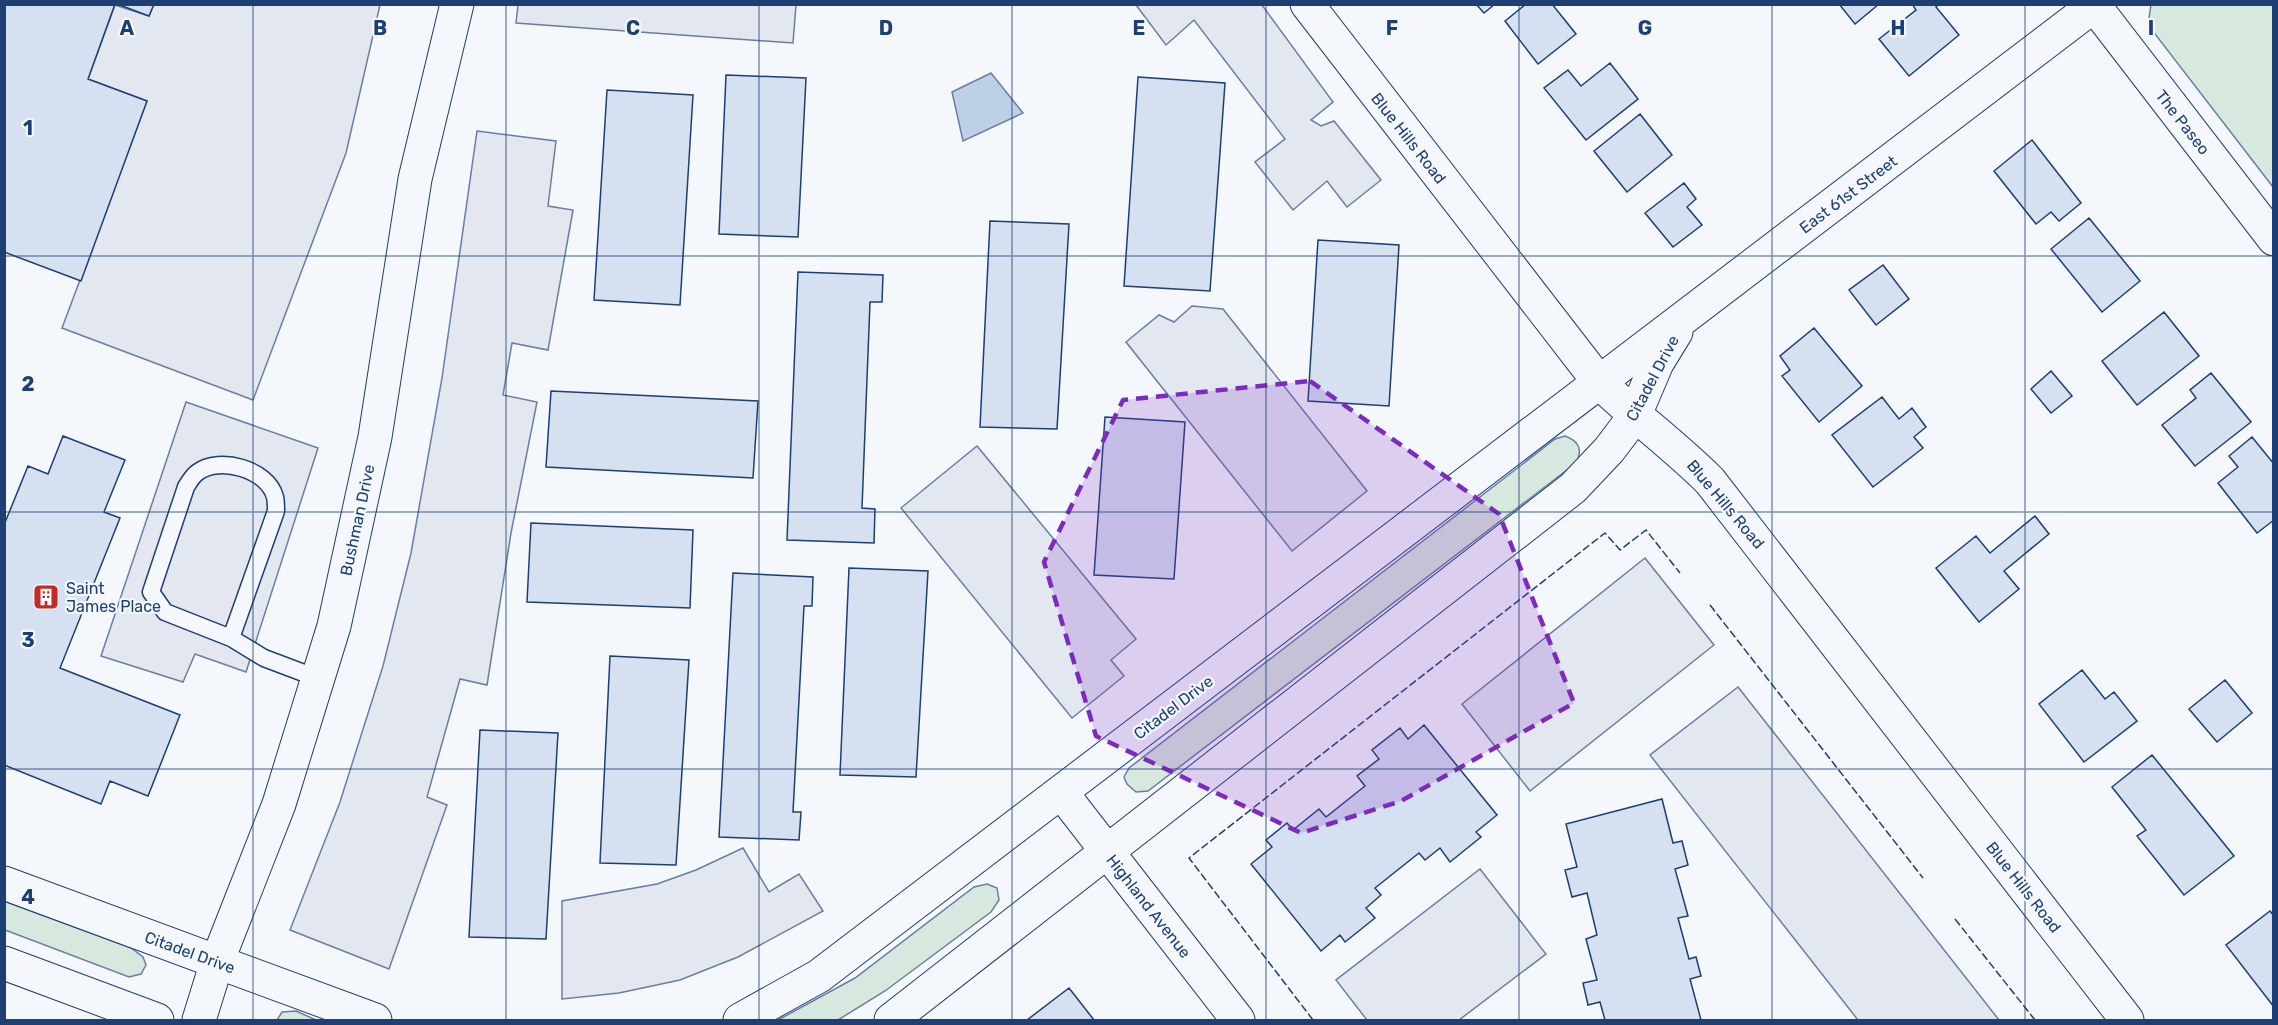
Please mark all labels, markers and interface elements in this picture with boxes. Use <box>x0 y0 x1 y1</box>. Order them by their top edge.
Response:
text: A <box>120 16 135 40</box>
text: B <box>373 16 387 40</box>
text: C <box>626 16 640 40</box>
text: D <box>879 16 893 40</box>
text: E <box>1133 16 1145 40</box>
text: F <box>1386 16 1398 40</box>
text: G <box>1638 16 1652 40</box>
text: H <box>1891 16 1905 40</box>
text: I <box>2148 16 2154 40</box>
street label: The Paseo <box>2151 86 2214 158</box>
street label: Blue Hills Road <box>1367 89 1450 188</box>
text: 1 <box>23 116 33 140</box>
street label: East 61st Street <box>1796 151 1901 237</box>
street label: Citadel Drive <box>1622 332 1683 424</box>
text: 2 <box>22 372 35 396</box>
street label: Blue Hills Road <box>1683 456 1768 553</box>
street label: Bushman Drive <box>336 463 379 578</box>
place label: Saint James Place <box>66 579 161 616</box>
building icon: Saint James Place <box>31 582 61 612</box>
text: 3 <box>21 628 35 652</box>
street label: Citadel Drive <box>1130 671 1217 743</box>
street label: Blue Hills Road <box>1982 838 2065 937</box>
street label: Highland Avenue <box>1102 851 1195 962</box>
text: 4 <box>21 885 35 909</box>
street label: Citadel Drive <box>142 927 237 978</box>

